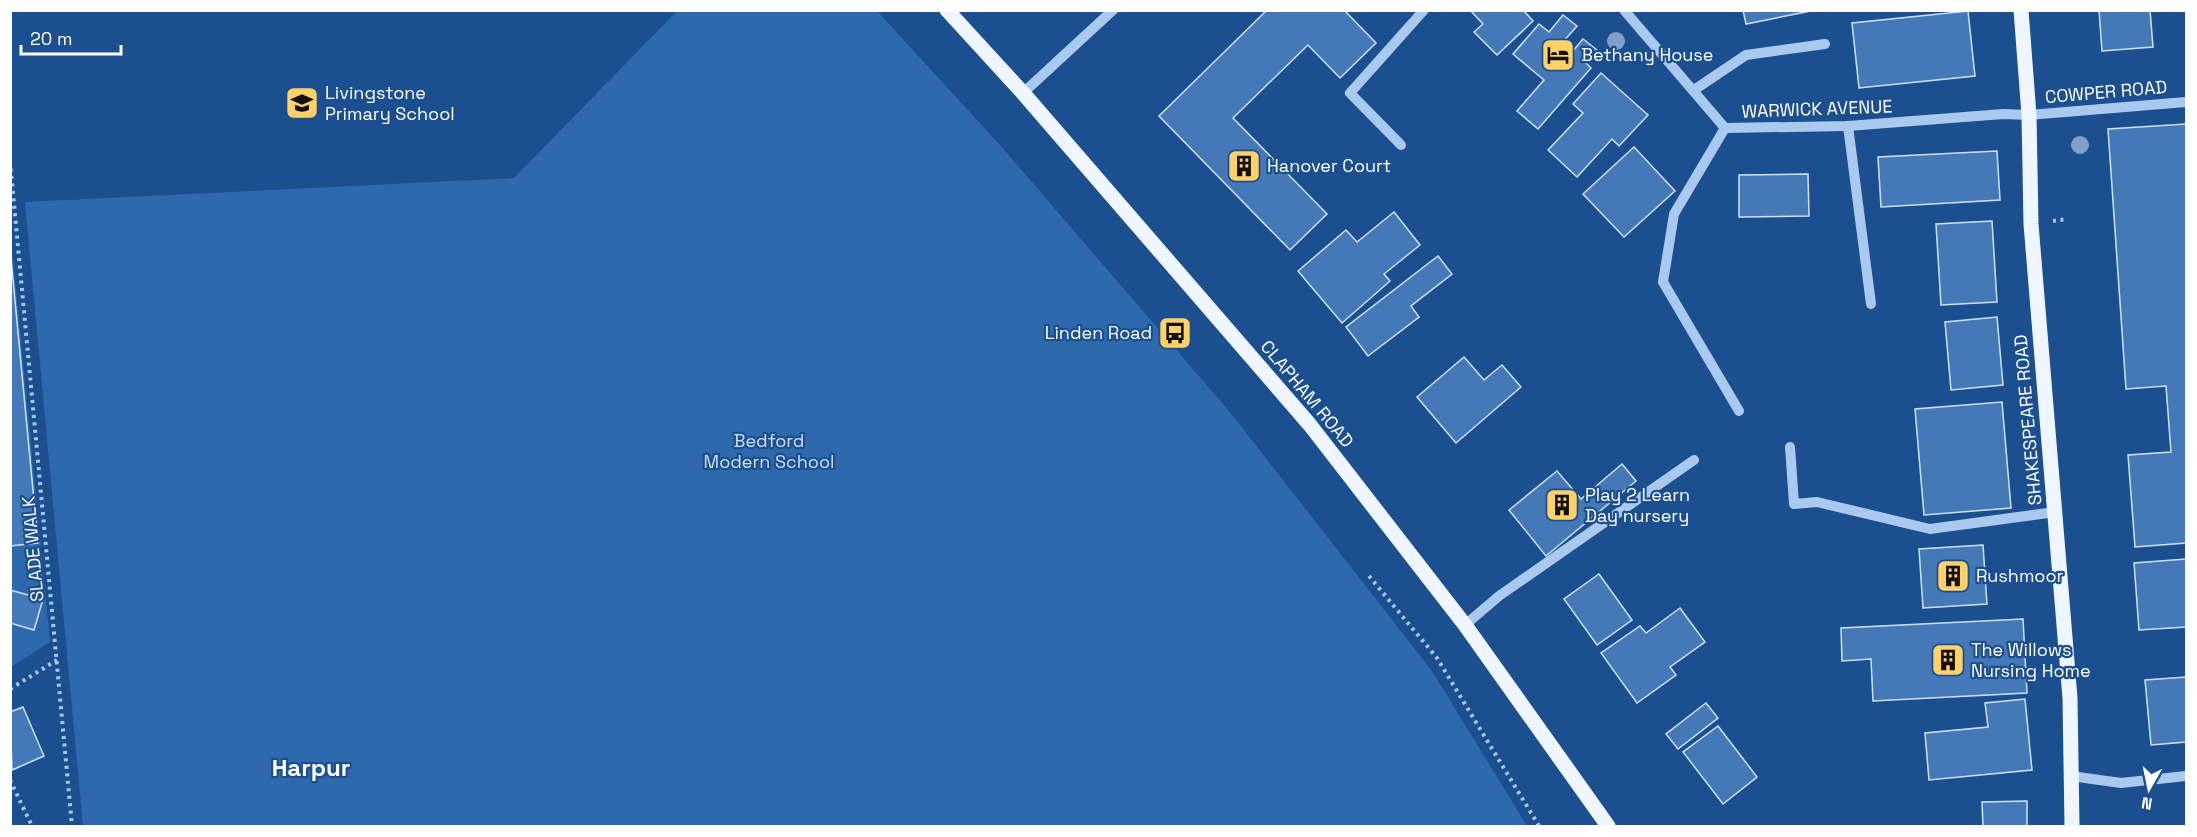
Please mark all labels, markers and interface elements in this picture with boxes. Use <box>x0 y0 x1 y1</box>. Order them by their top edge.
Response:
scale bar <box>21 18 122 56</box>
text: 20 m <box>30 27 73 50</box>
hotel icon: Bethany House <box>1540 37 1576 73</box>
place label: Bethany House <box>1581 43 1714 66</box>
street label: COWPER ROAD <box>2044 75 2168 108</box>
place label: Livingstone Primary School <box>325 81 455 125</box>
school or university icon: Livingstone Primary School <box>284 85 320 121</box>
street label: WARWICK AVENUE <box>1741 94 1893 123</box>
building icon: Hanover Court <box>1226 148 1262 184</box>
place label: Hanover Court <box>1267 154 1391 177</box>
bus stop icon: Linden Road <box>1157 315 1193 351</box>
place label: Linden Road <box>1045 321 1152 344</box>
street label: SHAKESPEARE ROAD <box>2009 334 2046 506</box>
street label: CLAPHAM ROAD <box>1256 335 1359 452</box>
park label: Bedford Modern School <box>704 429 834 473</box>
place label: Play 2 Learn Day nursery <box>1585 483 1690 527</box>
building icon: Play 2 Learn Day nursery <box>1544 487 1580 523</box>
street label: SLADE WALK <box>16 495 49 603</box>
building icon: Rushmoor <box>1935 558 1971 594</box>
place label: Rushmoor <box>1976 564 2064 587</box>
place label: The Willows Nursing Home <box>1971 638 2091 682</box>
building icon: The Willows Nursing Home <box>1930 642 1966 678</box>
district label: Harpur <box>272 752 350 783</box>
north arrow <box>2119 759 2179 819</box>
text: N <box>2140 792 2154 815</box>

